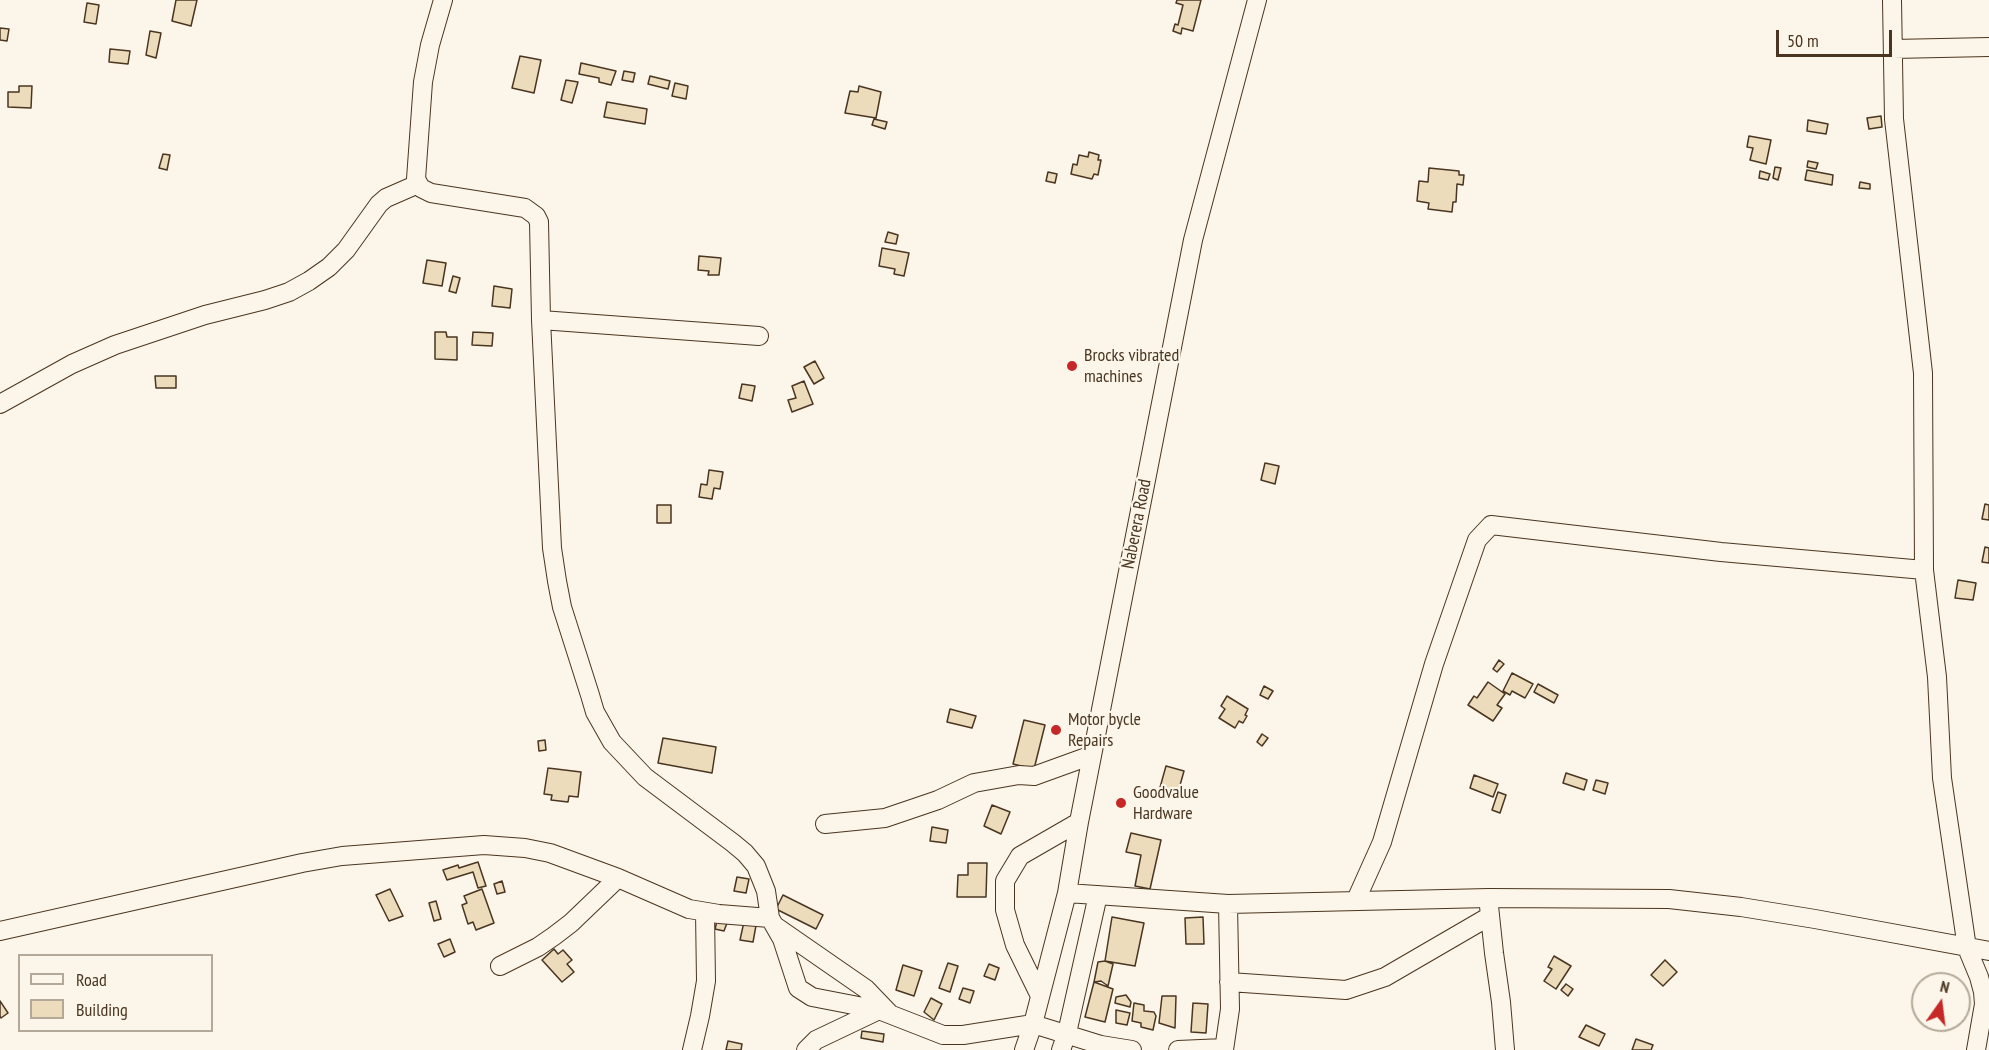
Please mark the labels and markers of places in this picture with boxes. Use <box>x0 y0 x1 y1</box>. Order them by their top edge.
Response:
place label: Brocks vibrated machines <box>1084 345 1179 388</box>
marker: Brocks vibrated machines <box>1065 359 1079 373</box>
place label: Motor bycle Repairs <box>1068 709 1141 752</box>
marker: Motor bycle Repairs <box>1049 723 1063 737</box>
place label: Goodvalue Hardware <box>1133 782 1199 824</box>
marker: Goodvalue Hardware <box>1114 796 1128 810</box>

